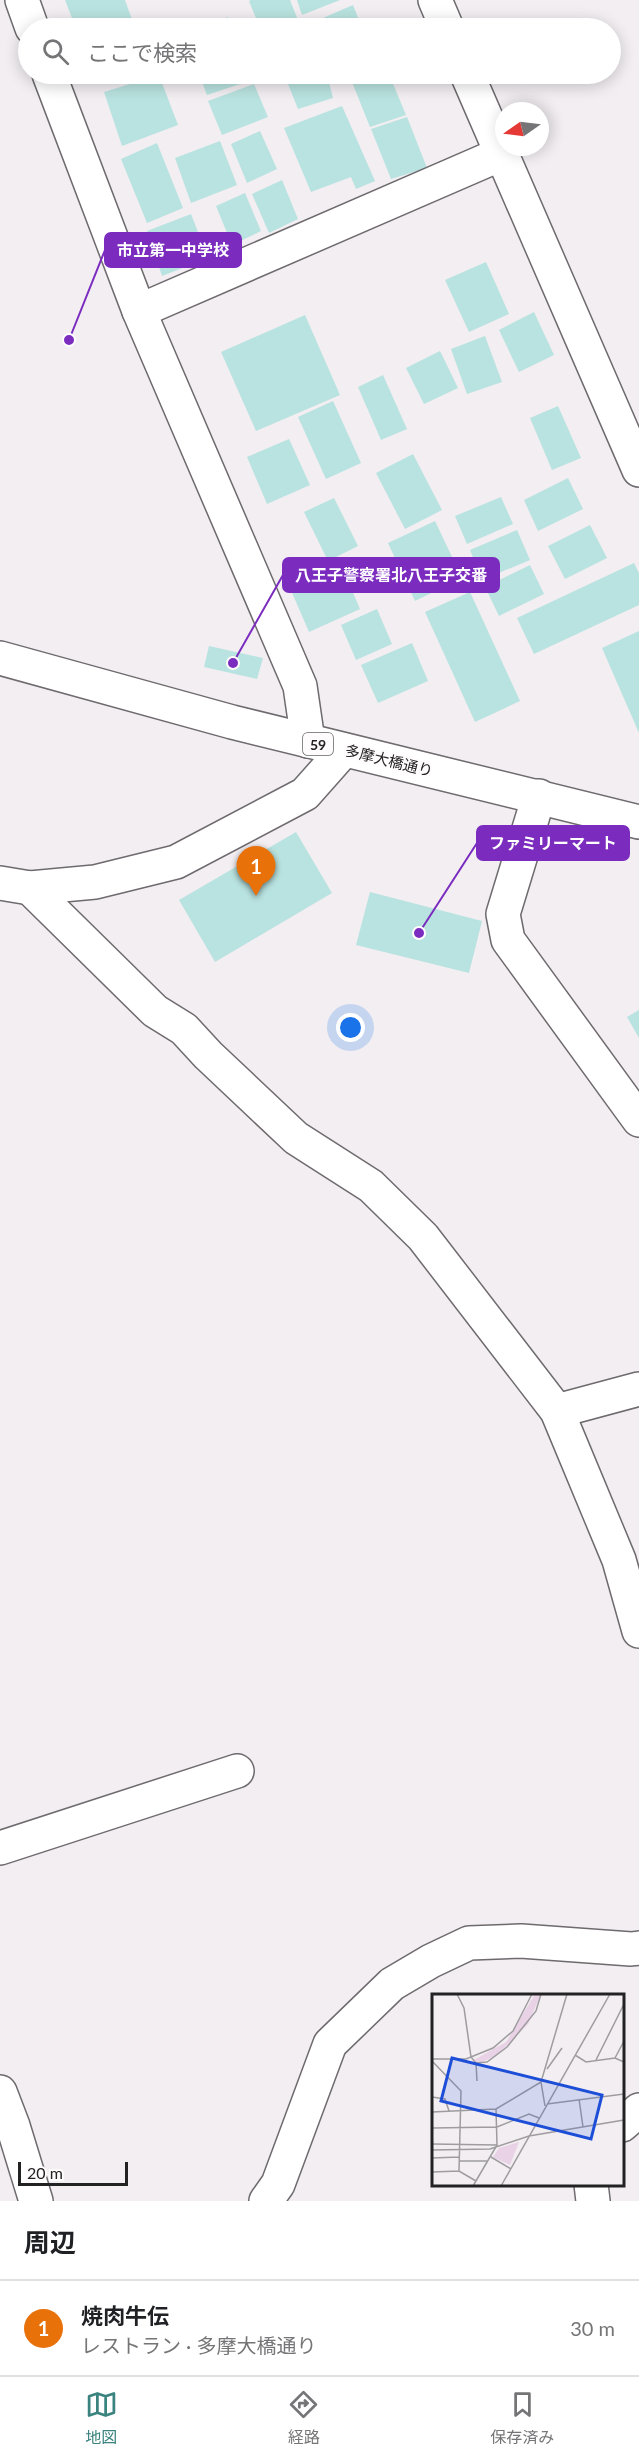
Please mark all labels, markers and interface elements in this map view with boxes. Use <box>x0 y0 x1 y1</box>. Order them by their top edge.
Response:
search box <box>18 18 621 84</box>
icon: search <box>39 35 72 68</box>
text: ここで検索 <box>87 39 197 66</box>
north arrow <box>495 102 549 156</box>
callout: 市立第一中学校 <box>105 233 241 267</box>
text: 市立第一中学校 <box>117 240 229 259</box>
callout: 八王子警察署北八王子交番 <box>283 558 499 592</box>
text: 八王子警察署北八王子交番 <box>295 565 487 584</box>
road number: 59 <box>303 733 333 755</box>
street label: 多摩大橋通り <box>343 740 435 780</box>
callout: ファミリーマート <box>477 826 629 860</box>
text: ファミリーマート <box>489 833 617 852</box>
pin: 1 <box>236 846 276 896</box>
your location <box>336 1013 365 1042</box>
inset map <box>432 1994 624 2186</box>
scale bar <box>18 2159 128 2186</box>
text: 20 m <box>27 2163 63 2182</box>
text: 周辺 <box>24 2226 76 2258</box>
text: 焼肉牛伝 <box>81 2302 169 2329</box>
text: 1 <box>38 2316 49 2340</box>
text: 30 m <box>570 2316 615 2340</box>
text: レストラン · 多摩大橋通り <box>81 2333 316 2357</box>
tab: 地図 <box>85 2388 118 2448</box>
tab: 経路 <box>287 2388 320 2448</box>
tab: 保存済み <box>490 2388 554 2448</box>

